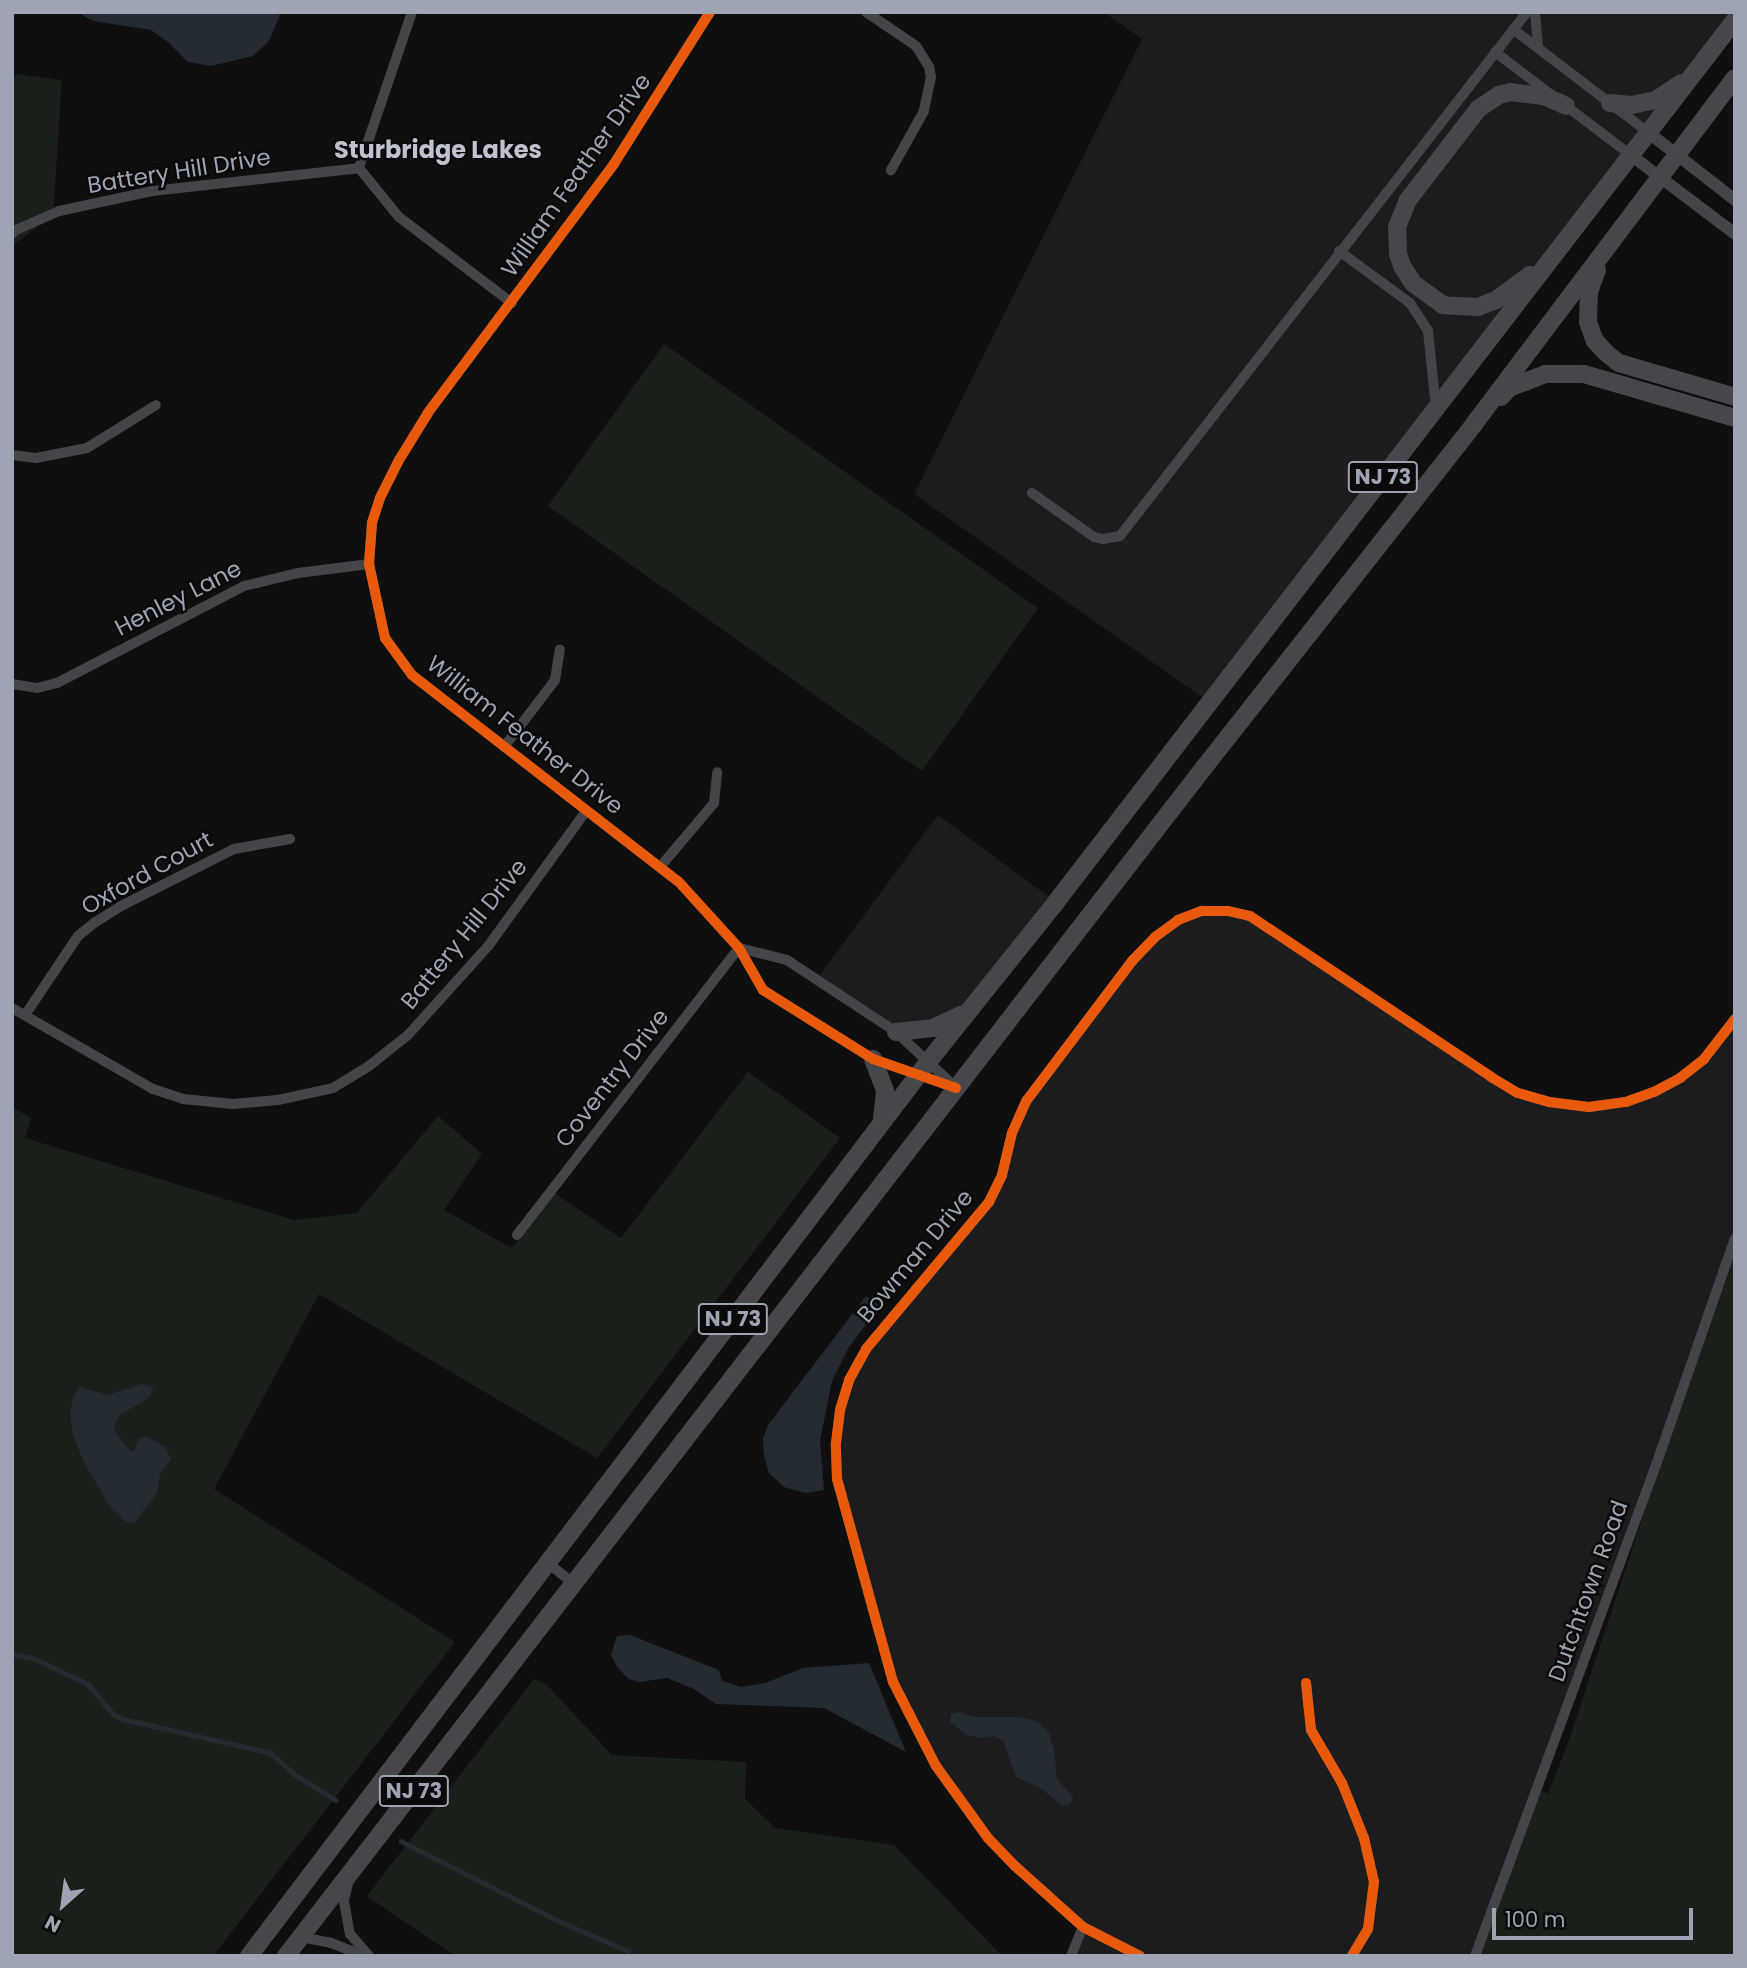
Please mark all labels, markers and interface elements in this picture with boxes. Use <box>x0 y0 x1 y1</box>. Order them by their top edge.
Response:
street label: William Feather Drive <box>495 68 657 282</box>
district label: Sturbridge Lakes <box>334 136 542 164</box>
street label: Battery Hill Drive <box>85 143 273 199</box>
road number: NJ 73 <box>1346 460 1420 494</box>
street label: Henley Lane <box>110 554 246 642</box>
street label: William Feather Drive <box>421 650 629 820</box>
street label: Oxford Court <box>77 826 217 920</box>
street label: Battery Hill Drive <box>395 853 533 1015</box>
street label: Coventry Drive <box>549 1003 675 1153</box>
street label: Bowman Drive <box>851 1184 979 1328</box>
road number: NJ 73 <box>696 1302 770 1336</box>
street label: Dutchtown Road <box>1542 1497 1634 1685</box>
road number: NJ 73 <box>377 1774 451 1809</box>
north arrow <box>28 1870 98 1940</box>
scale bar <box>1495 1895 1696 1939</box>
text: 100 m <box>1505 1905 1565 1934</box>
text: N <box>40 1909 66 1939</box>

